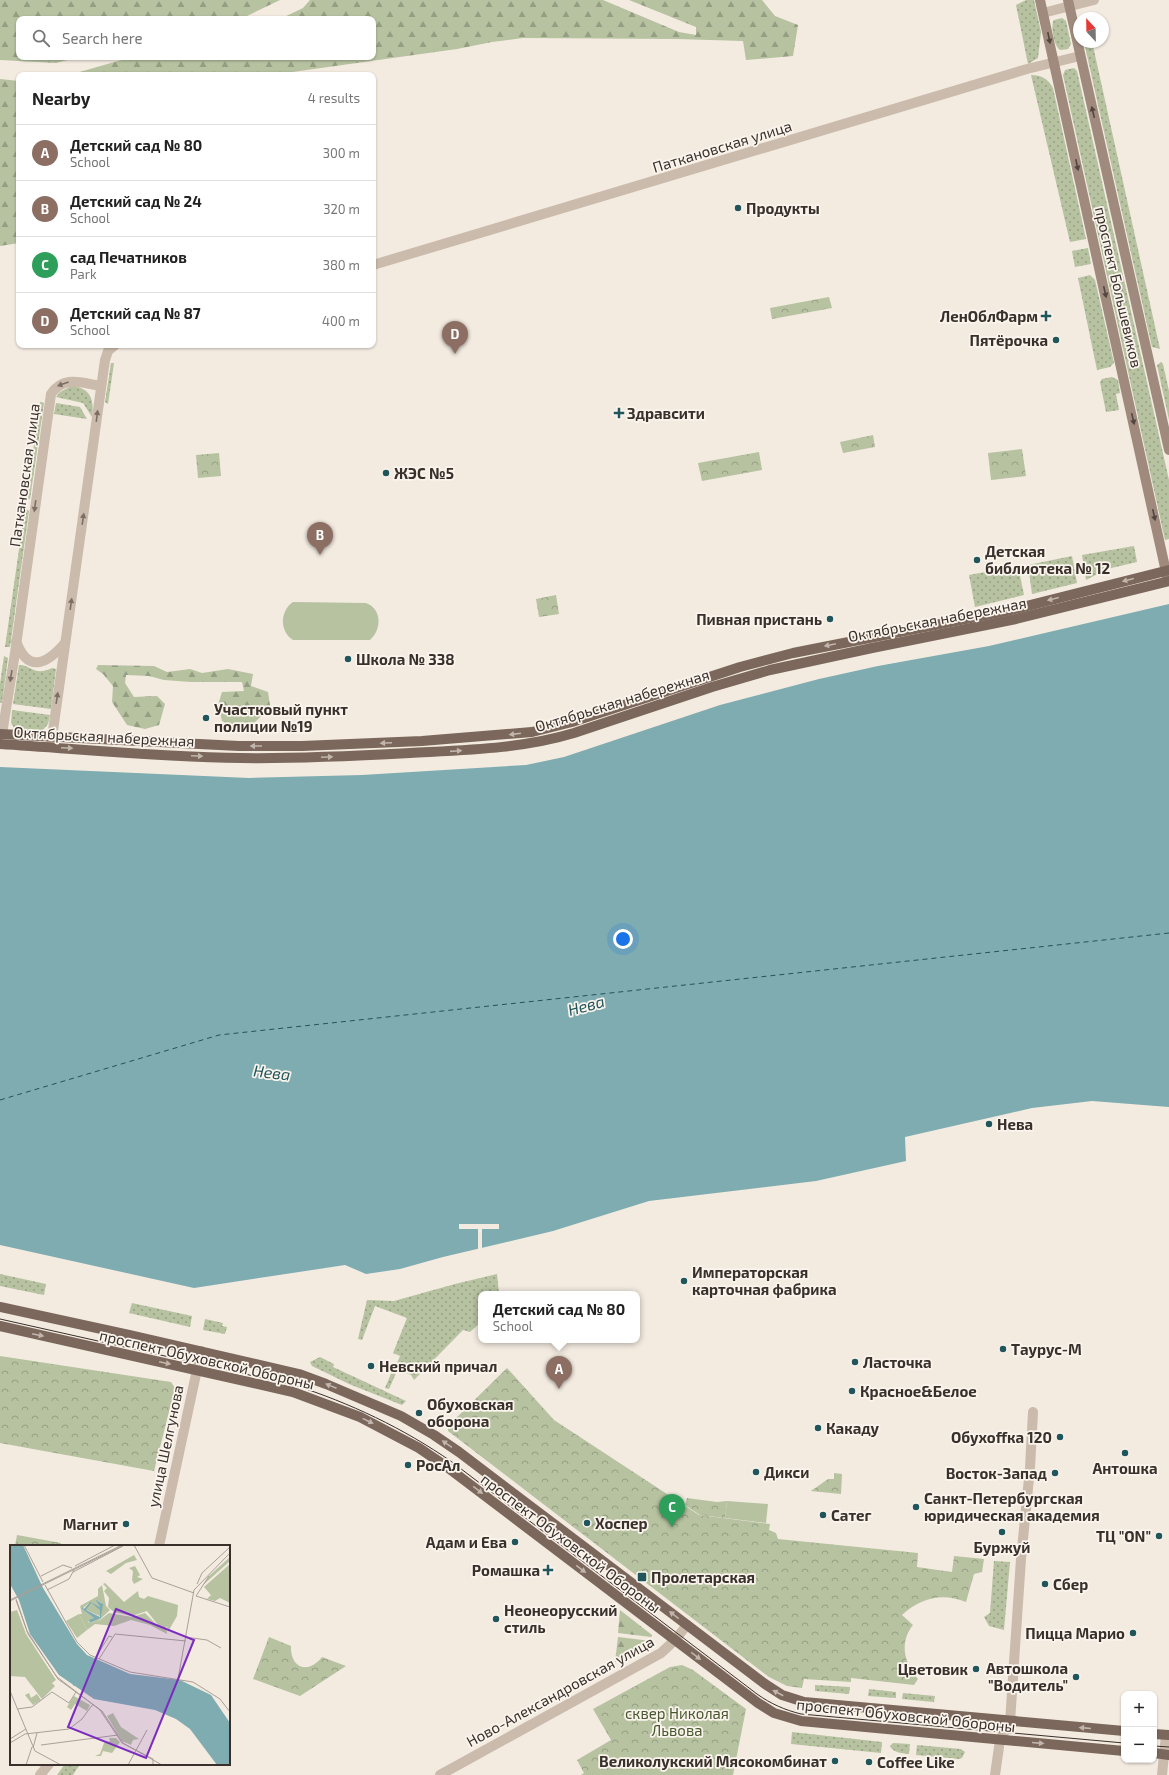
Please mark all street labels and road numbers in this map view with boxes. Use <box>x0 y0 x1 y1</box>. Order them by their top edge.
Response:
street label: Паткановская улица <box>650 116 794 177</box>
street label: проспект Большевиков <box>1092 205 1146 369</box>
street label: Паткановская улица <box>5 402 44 548</box>
street label: Октябрьская набережная <box>846 593 1028 645</box>
street label: Октябрьская набережная <box>533 665 711 735</box>
street label: Октябрьская набережная <box>13 722 195 750</box>
street label: проспект Обуховской Обороны <box>98 1325 316 1393</box>
street label: улица Шелгунова <box>143 1383 188 1509</box>
street label: проспект Обуховской Обороны <box>477 1470 664 1617</box>
street label: Ново-Александровская улица <box>463 1632 658 1751</box>
street label: проспект Обуховской Обороны <box>796 1695 1016 1736</box>

